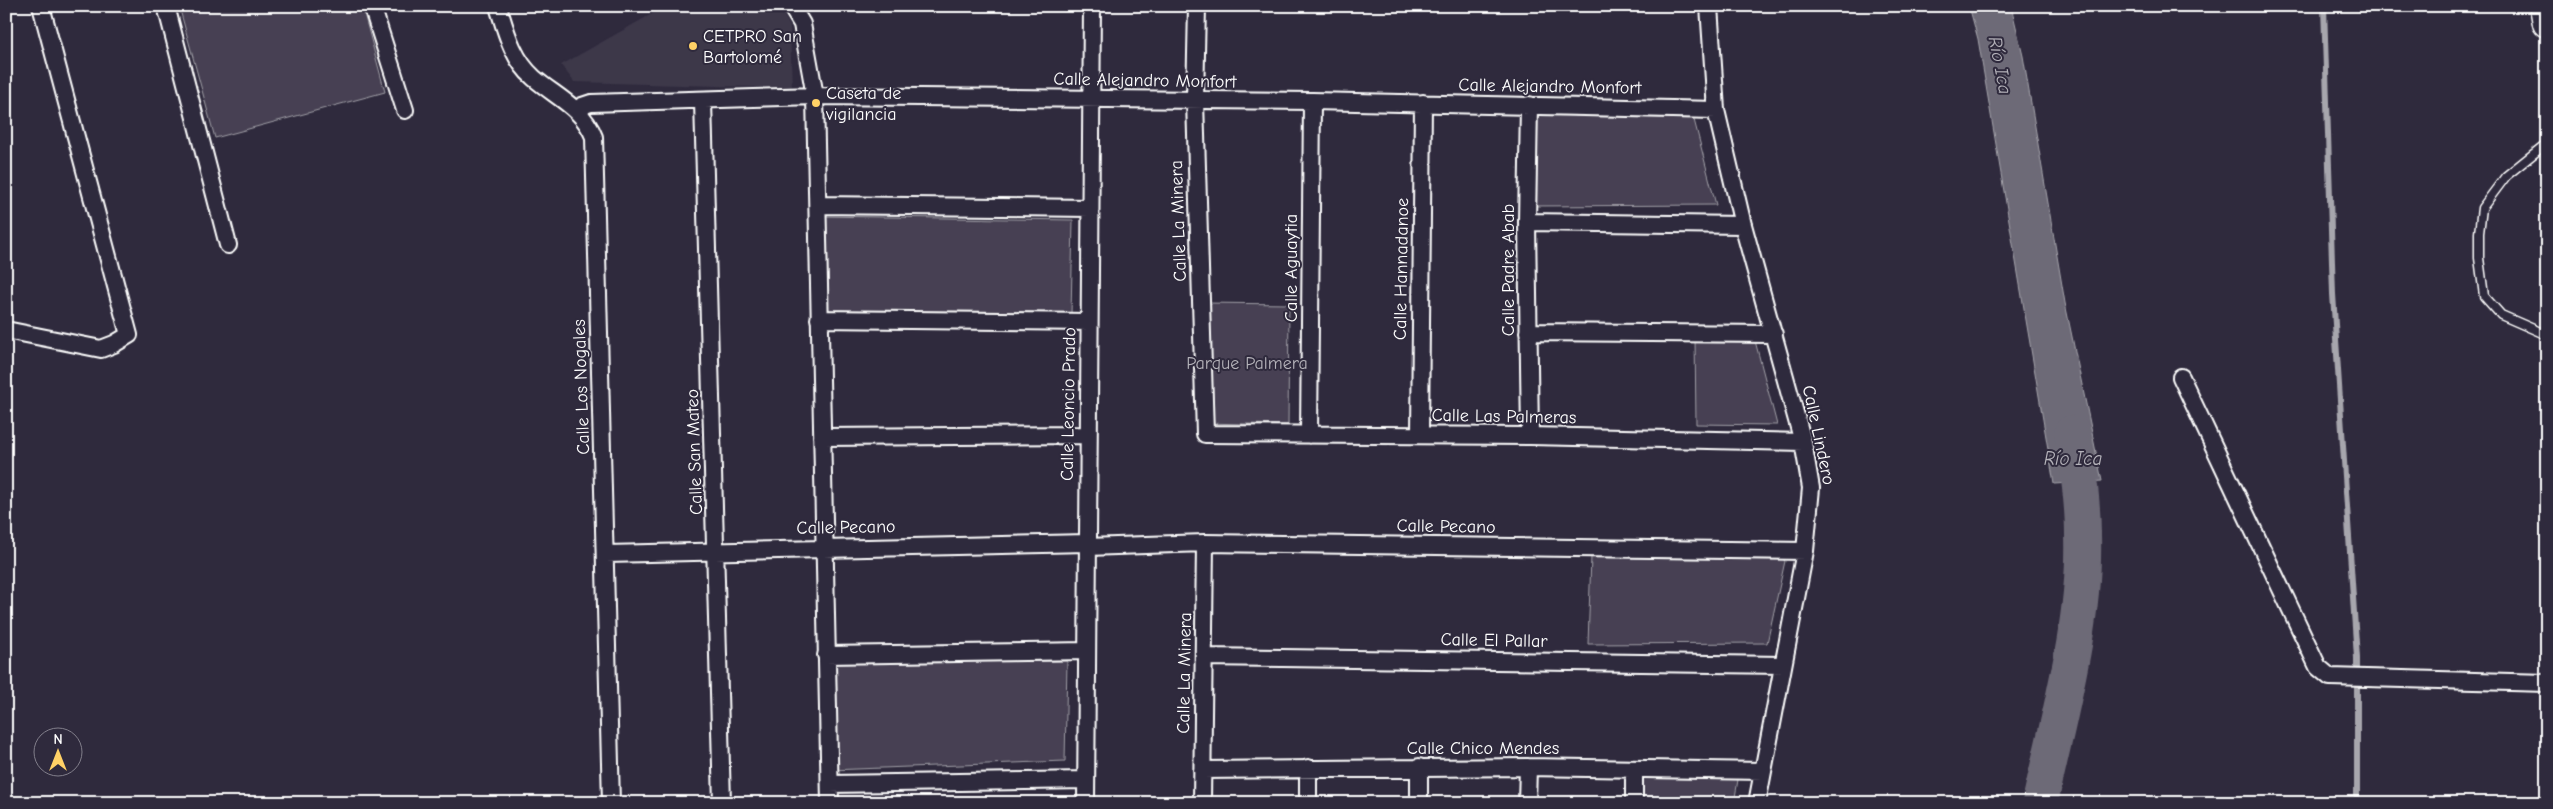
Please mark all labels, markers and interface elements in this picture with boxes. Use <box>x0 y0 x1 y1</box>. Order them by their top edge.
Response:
place label: CETPRO San Bartolomé <box>703 26 802 68</box>
water label: Río Ica <box>1984 34 2016 96</box>
marker: CETPRO San Bartolomé <box>687 40 699 52</box>
street label: Calle Alejandro Monfort <box>1053 68 1238 93</box>
street label: Calle Alejandro Monfort <box>1458 74 1643 99</box>
place label: Caseta de vigilancia <box>825 83 901 125</box>
marker: Caseta de vigilancia <box>810 97 822 109</box>
street label: Calle La Minera <box>1166 160 1191 282</box>
street label: Calle Hannadanoe <box>1390 198 1413 340</box>
street label: Calle Padre Abab <box>1498 204 1519 336</box>
street label: Calle Aguaytia <box>1281 214 1302 322</box>
street label: Calle Los Nogales <box>569 319 594 455</box>
street label: Calle Leoncio Prado <box>1057 327 1080 481</box>
park label: Parque Palmera <box>1186 353 1308 374</box>
street label: Calle Lindero <box>1798 383 1839 487</box>
street label: Calle San Mateo <box>682 389 707 515</box>
street label: Calle Las Palmeras <box>1431 405 1577 428</box>
water label: Río Ica <box>2044 448 2102 470</box>
street label: Calle Pecano <box>1396 515 1496 538</box>
street label: Calle Pecano <box>796 516 896 539</box>
street label: Calle La Minera <box>1173 612 1196 734</box>
street label: Calle El Pallar <box>1440 629 1549 652</box>
north arrow <box>32 726 82 776</box>
text: N <box>53 731 63 748</box>
street label: Calle Chico Mendes <box>1407 738 1559 759</box>

